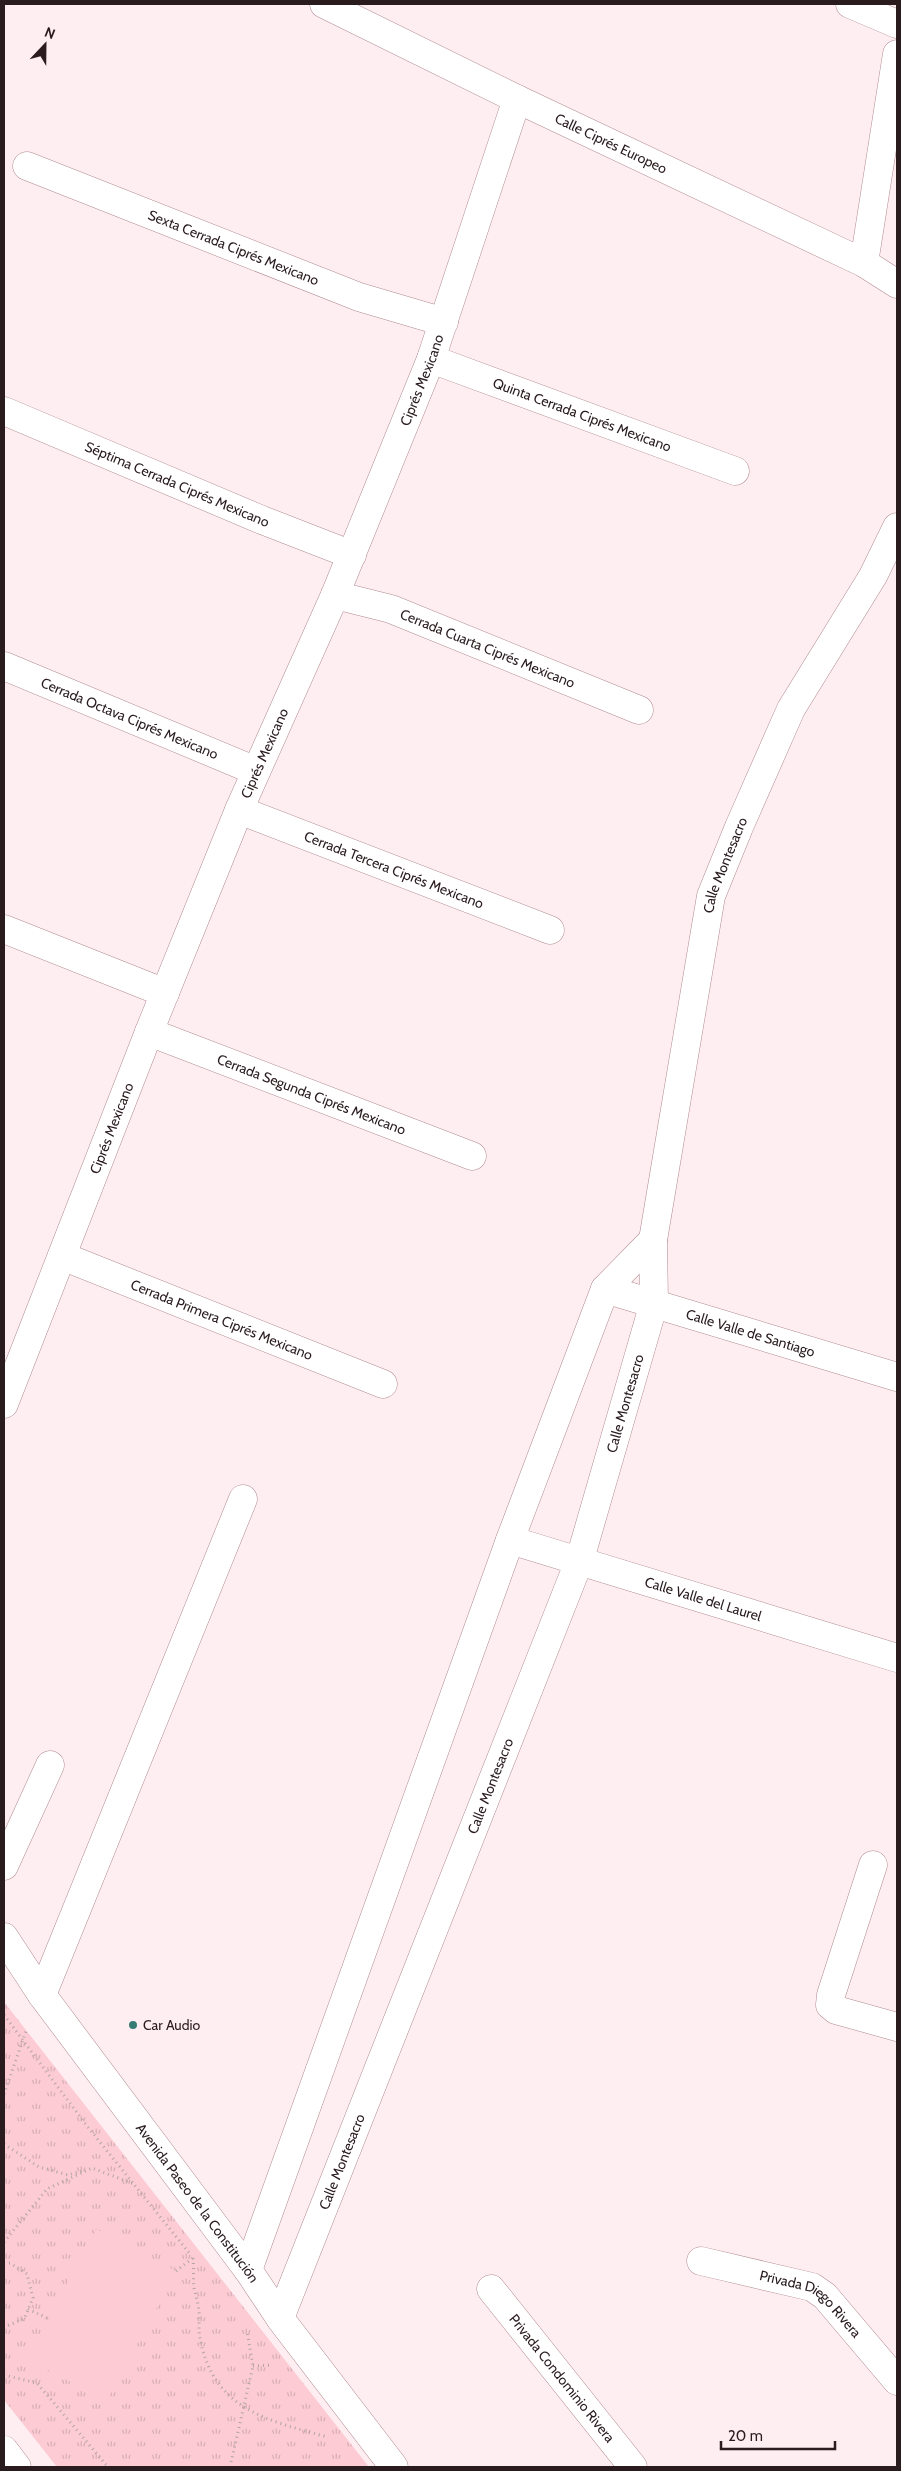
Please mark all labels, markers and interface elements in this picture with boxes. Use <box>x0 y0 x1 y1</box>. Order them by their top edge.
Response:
north arrow <box>20 20 70 70</box>
text: N <box>42 23 58 43</box>
street label: Calle Ciprés Europeo <box>552 109 670 178</box>
street label: Sexta Cerrada Ciprés Mexicano <box>146 206 322 289</box>
street label: Ciprés Mexicano <box>396 332 448 429</box>
street label: Quinta Cerrada Ciprés Mexicano <box>490 374 674 456</box>
street label: Séptima Cerrada Ciprés Mexicano <box>82 437 272 531</box>
street label: Cerrada Cuarta Ciprés Mexicano <box>398 605 578 692</box>
street label: Cerrada Octava Ciprés Mexicano <box>38 673 221 763</box>
street label: Ciprés Mexicano <box>236 705 292 801</box>
street label: Calle Montesacro <box>699 814 751 915</box>
street label: Cerrada Tercera Ciprés Mexicano <box>302 827 486 913</box>
street label: Cerrada Segunda Ciprés Mexicano <box>215 1050 409 1139</box>
street label: Ciprés Mexicano <box>86 1080 138 1177</box>
street label: Cerrada Primera Ciprés Mexicano <box>128 1275 316 1364</box>
street label: Calle Valle de Santiago <box>684 1305 817 1361</box>
street label: Calle Montesacro <box>602 1352 648 1455</box>
street label: Calle Valle del Laurel <box>643 1573 764 1625</box>
street label: Calle Montesacro <box>463 1735 517 1837</box>
place label: Car Audio <box>143 2016 200 2034</box>
marker: Car Audio <box>127 2019 139 2031</box>
street label: Calle Montesacro <box>315 2111 369 2212</box>
street label: Avenida Paseo de la Constitución <box>132 2120 263 2286</box>
street label: Privada Diego Rivera <box>758 2266 865 2341</box>
street label: Privada Condominio Rivera <box>505 2310 619 2446</box>
scale bar <box>721 2418 835 2450</box>
text: 20 m <box>728 2427 763 2445</box>

